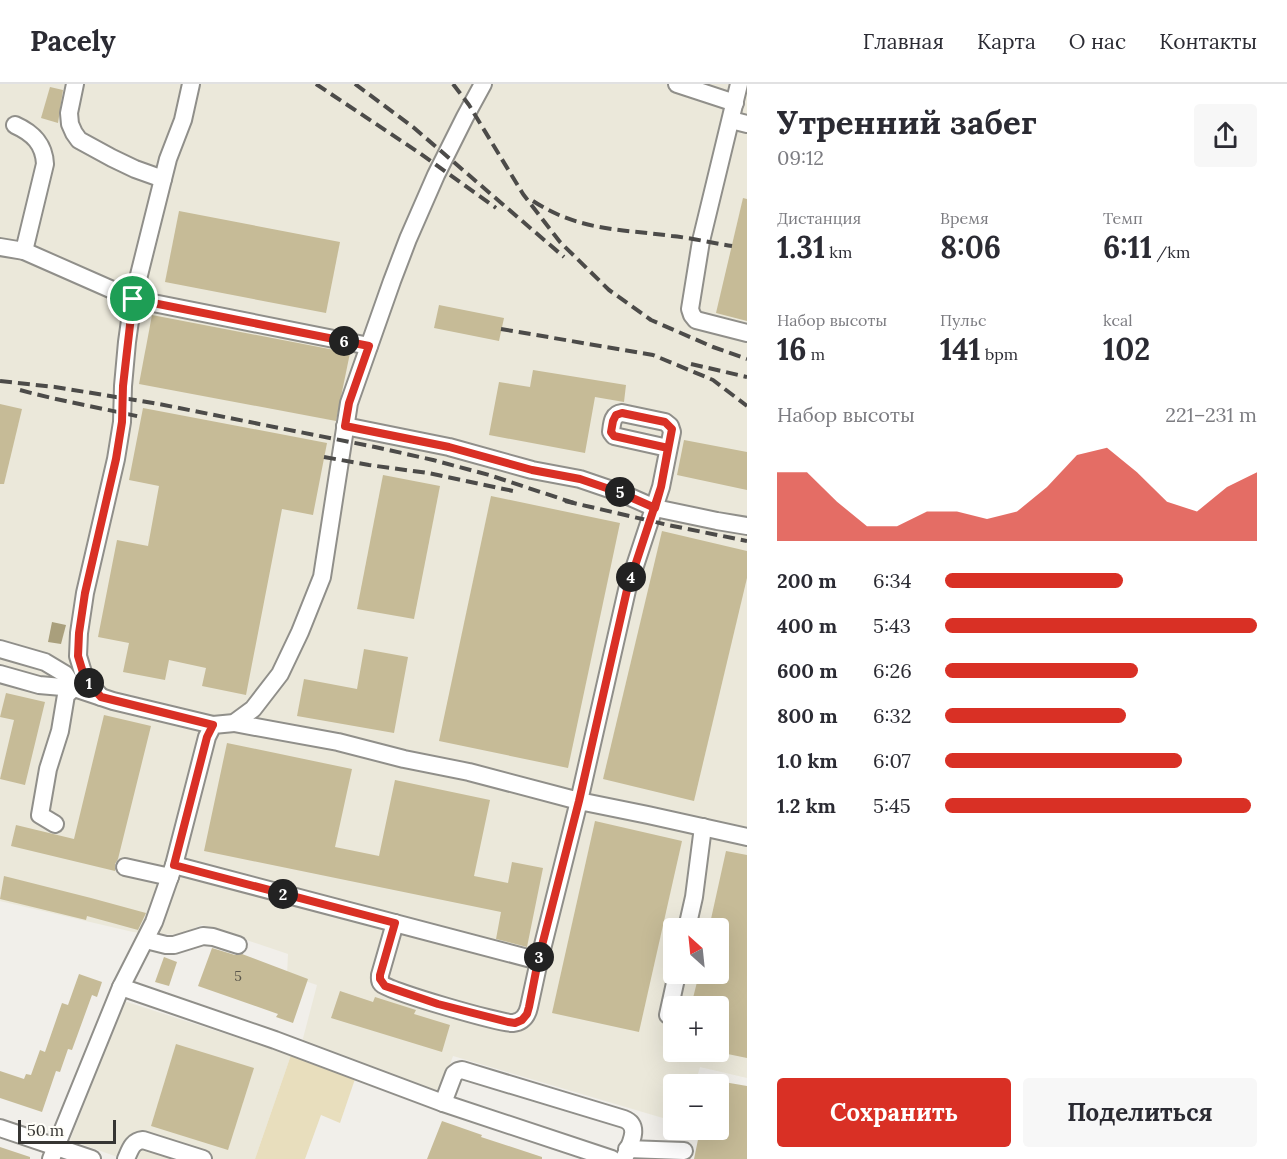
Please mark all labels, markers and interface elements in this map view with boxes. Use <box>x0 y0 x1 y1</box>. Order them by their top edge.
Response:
text: Pacely <box>30 23 116 59</box>
text: Главная <box>863 28 944 55</box>
text: Карта <box>977 28 1036 55</box>
text: О нас <box>1069 28 1126 55</box>
text: Контакты <box>1159 28 1257 55</box>
text: Утренний забег <box>777 101 1037 143</box>
button: share <box>1194 104 1257 167</box>
text: 09:12 <box>777 145 824 170</box>
text: Дистанция <box>777 208 861 228</box>
text: Время <box>940 208 989 228</box>
text: Темп <box>1103 208 1143 228</box>
text: 1.31 <box>777 228 825 266</box>
text: 8:06 <box>940 228 1001 266</box>
text: 6:11 <box>1103 228 1152 266</box>
text: km <box>825 242 852 262</box>
text: /km <box>1152 242 1190 262</box>
pin <box>107 273 158 324</box>
icon: arrive <box>116 282 149 315</box>
text: Набор высоты <box>777 310 887 330</box>
text: Пульс <box>940 310 986 330</box>
text: kcal <box>1103 310 1133 330</box>
pin: 6 <box>329 326 359 356</box>
text: 16 <box>777 330 806 368</box>
text: 141 <box>940 330 981 368</box>
text: 102 <box>1103 330 1150 368</box>
text: 6 <box>339 331 349 351</box>
text: m <box>806 344 825 364</box>
text: bpm <box>981 344 1018 364</box>
text: Набор высоты <box>777 402 915 427</box>
text: 221–231 m <box>1165 402 1257 427</box>
pin: 5 <box>605 477 635 507</box>
text: 5 <box>616 482 624 502</box>
pin: 4 <box>616 562 646 592</box>
text: 4 <box>627 567 635 587</box>
text: 200 m <box>777 568 837 593</box>
text: 6:34 <box>873 568 912 593</box>
text: 400 m <box>777 613 837 638</box>
text: 5:43 <box>873 613 911 638</box>
text: 600 m <box>777 658 838 683</box>
text: 6:26 <box>873 658 912 683</box>
pin: 1 <box>74 668 104 698</box>
text: 1 <box>86 673 92 693</box>
text: 800 m <box>777 703 838 728</box>
text: 6:32 <box>873 703 911 728</box>
text: 1.0 km <box>777 748 838 773</box>
text: 6:07 <box>873 748 911 773</box>
text: 1.2 km <box>777 793 836 818</box>
text: 5:45 <box>873 793 911 818</box>
pin: 2 <box>268 879 298 909</box>
text: 2 <box>279 884 287 904</box>
north arrow <box>663 918 729 984</box>
map controls <box>663 918 729 1140</box>
pin: 3 <box>524 942 554 972</box>
text: 3 <box>535 947 543 967</box>
house number: 5 <box>234 967 242 985</box>
button: + <box>663 996 729 1062</box>
button: − <box>663 1074 729 1140</box>
button: Сохранить <box>777 1078 1011 1147</box>
button: Поделиться <box>1023 1078 1257 1147</box>
scale bar <box>18 1117 116 1144</box>
text: 50 m <box>27 1120 64 1140</box>

